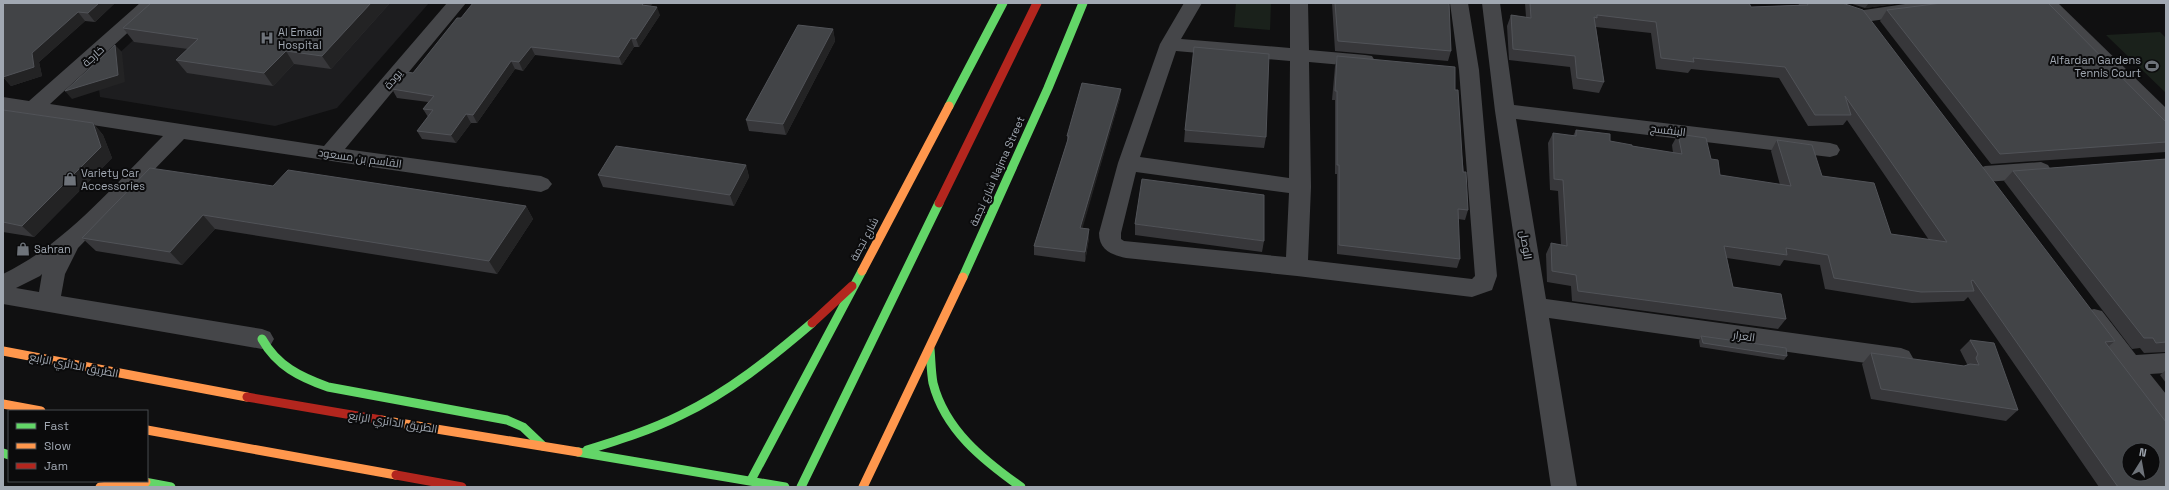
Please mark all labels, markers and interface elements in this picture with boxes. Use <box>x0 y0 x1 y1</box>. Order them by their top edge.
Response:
place label: Al Emadi Hospital <box>278 25 322 52</box>
hospital icon: Al Emadi Hospital <box>259 30 275 46</box>
street label: خارجة <box>79 43 107 69</box>
place label: Alfardan Gardens Tennis Court <box>2050 53 2141 80</box>
sports icon: Alfardan Gardens Tennis Court <box>2144 58 2160 74</box>
street label: يودة <box>381 66 405 92</box>
street label: شارع نجمة Najma Street <box>966 114 1028 229</box>
street label: البنفسج <box>1649 121 1687 140</box>
street label: القاسم بن مسعود <box>317 145 403 172</box>
place label: Variety Car Accessories <box>81 166 145 193</box>
shop icon: Variety Car Accessories <box>62 171 78 187</box>
street label: شارع نجمة <box>847 215 882 264</box>
street label: الوصل <box>1517 230 1535 260</box>
shop icon: Sahran <box>15 241 31 257</box>
place label: Sahran <box>34 242 71 256</box>
street label: العرار <box>1731 327 1756 344</box>
street label: الطريق الدائري الرابع <box>28 350 119 382</box>
street label: الطريق الدائري الرابع <box>347 408 438 438</box>
legend <box>8 410 148 482</box>
text: Fast <box>44 418 69 434</box>
text: Slow <box>44 438 71 454</box>
north arrow <box>2121 442 2161 482</box>
text: N <box>2138 445 2148 460</box>
text: Jam <box>44 458 68 474</box>

